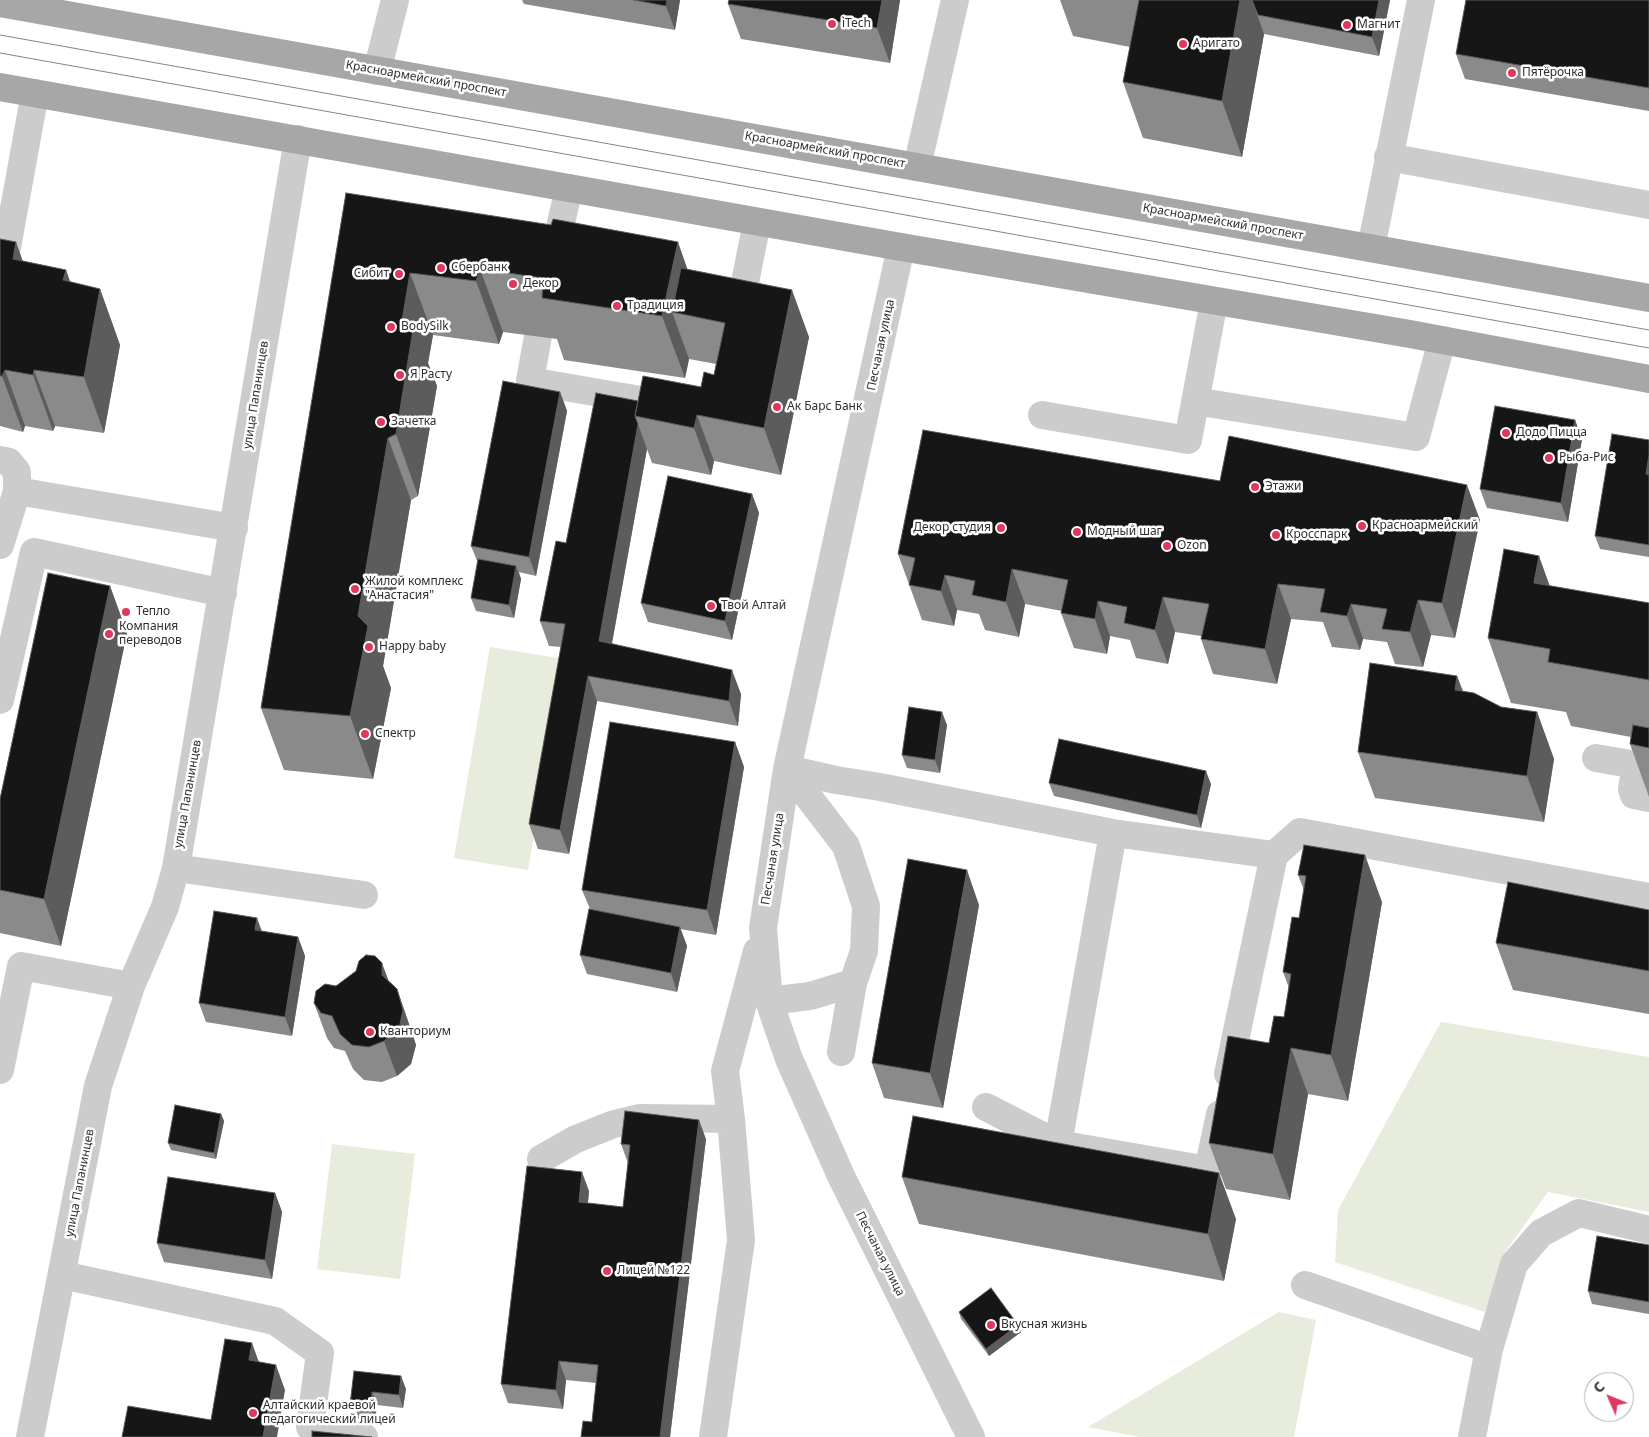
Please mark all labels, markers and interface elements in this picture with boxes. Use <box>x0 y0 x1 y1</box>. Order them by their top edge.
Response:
place label: iTech <box>842 17 871 31</box>
marker: iTech <box>826 18 838 30</box>
place label: Магнит <box>1357 18 1400 32</box>
marker: Магнит <box>1341 19 1353 31</box>
place label: Аригато <box>1193 37 1240 51</box>
marker: Аригато <box>1177 38 1189 50</box>
street label: Красноармейский проспект <box>345 58 507 100</box>
place label: Пятёрочка <box>1522 66 1584 80</box>
marker: Пятёрочка <box>1506 67 1518 79</box>
street label: Красноармейский проспект <box>744 129 906 171</box>
street label: Красноармейский проспект <box>1142 201 1304 243</box>
place label: Сбербанк <box>451 261 507 275</box>
marker: Сбербанк <box>435 262 447 274</box>
place label: Сибит <box>354 267 389 281</box>
marker: Сибит <box>393 268 405 280</box>
place label: Декор <box>523 277 559 291</box>
marker: Декор <box>507 278 519 290</box>
street label: Песчаная улица <box>864 298 898 392</box>
place label: Традиция <box>627 299 684 313</box>
marker: Традиция <box>611 300 623 312</box>
place label: BodySilk <box>401 320 449 334</box>
marker: BodySilk <box>385 321 397 333</box>
street label: улица Папанинцев <box>240 340 272 450</box>
place label: Я Расту <box>410 368 452 382</box>
marker: Я Расту <box>394 369 406 381</box>
place label: Ак Барс Банк <box>787 400 862 414</box>
marker: Ак Барс Банк <box>771 401 783 413</box>
place label: Зачетка <box>391 415 437 429</box>
marker: Зачетка <box>375 416 387 428</box>
place label: Додо Пицца <box>1516 426 1587 440</box>
marker: Додо Пицца <box>1500 427 1512 439</box>
place label: Рыба-Рис <box>1559 451 1614 465</box>
marker: Рыба-Рис <box>1543 452 1555 464</box>
place label: Этажи <box>1265 480 1301 494</box>
marker: Этажи <box>1249 481 1261 493</box>
place label: Красноармейский <box>1372 519 1478 533</box>
marker: Красноармейский <box>1356 520 1368 532</box>
place label: Декор студия <box>913 521 991 535</box>
marker: Декор студия <box>995 522 1007 534</box>
place label: Модный шаг <box>1087 525 1162 539</box>
marker: Модный шаг <box>1071 526 1083 538</box>
place label: Кросспарк <box>1286 528 1347 542</box>
marker: Кросспарк <box>1270 529 1282 541</box>
place label: Ozon <box>1177 539 1207 553</box>
marker: Ozon <box>1161 540 1173 552</box>
place label: Жилой комплекс "Анастасия" <box>365 575 464 603</box>
marker: Жилой комплекс "Анастасия" <box>349 583 361 595</box>
place label: Твой Алтай <box>721 599 786 613</box>
marker: Твой Алтай <box>705 600 717 612</box>
place label: Тепло <box>136 605 170 619</box>
marker: Тепло <box>120 606 132 618</box>
place label: Компания переводов <box>119 620 182 648</box>
marker: Компания переводов <box>103 628 115 640</box>
place label: Happy baby <box>379 640 446 654</box>
marker: Happy baby <box>363 641 375 653</box>
place label: Спектр <box>375 727 416 741</box>
marker: Спектр <box>359 728 371 740</box>
street label: улица Папанинцев <box>171 739 205 849</box>
street label: Песчаная улица <box>759 812 787 906</box>
place label: Кванториум <box>380 1025 451 1039</box>
marker: Кванториум <box>364 1026 376 1038</box>
street label: улица Папанинцев <box>62 1128 98 1238</box>
street label: Песчаная улица <box>852 1209 908 1299</box>
place label: Лицей №122 <box>617 1264 690 1278</box>
marker: Лицей №122 <box>601 1265 613 1277</box>
place label: Вкусная жизнь <box>1001 1318 1087 1332</box>
marker: Вкусная жизнь <box>985 1319 997 1331</box>
north arrow <box>1584 1372 1634 1422</box>
text: С <box>1589 1377 1609 1397</box>
place label: Алтайский краевой педагогический лицей <box>263 1399 396 1427</box>
marker: Алтайский краевой педагогический лицей <box>247 1407 259 1419</box>

